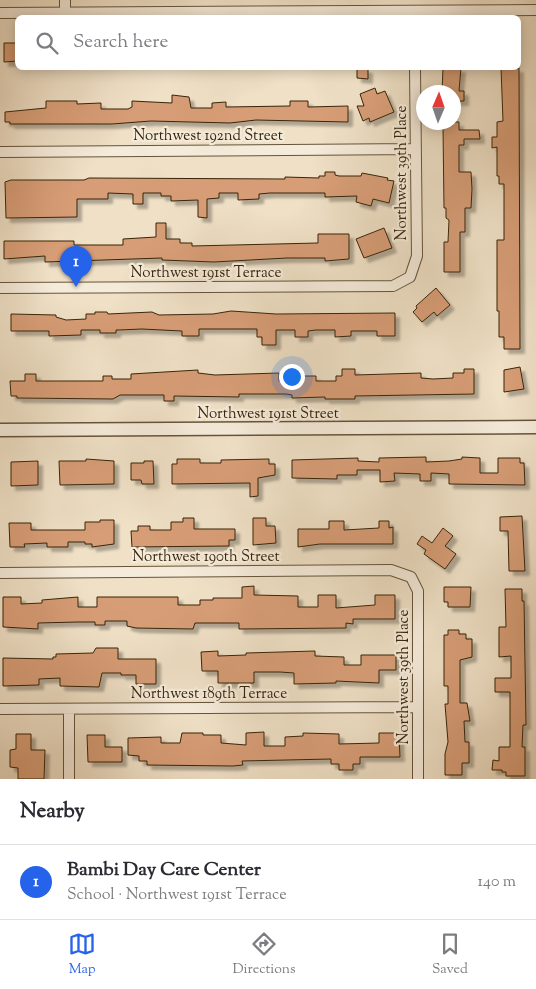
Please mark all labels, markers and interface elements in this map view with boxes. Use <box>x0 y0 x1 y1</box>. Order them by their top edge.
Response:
search box <box>15 15 521 70</box>
icon: search <box>33 29 61 57</box>
text: Search here <box>73 29 168 56</box>
north arrow <box>416 85 461 130</box>
street label: Northwest 39th Place <box>392 106 413 240</box>
street label: Northwest 192nd Street <box>133 126 283 147</box>
pin: 1 <box>60 246 92 287</box>
street label: Northwest 191st Terrace <box>131 263 281 284</box>
your location <box>279 364 305 390</box>
street label: Northwest 191st Street <box>197 404 339 425</box>
street label: Northwest 190th Street <box>132 547 280 568</box>
street label: Northwest 39th Place <box>394 610 415 744</box>
street label: Northwest 189th Terrace <box>131 684 287 705</box>
text: Nearby <box>20 797 85 827</box>
text: Bambi Day Care Center <box>67 857 261 884</box>
text: 1 <box>33 871 39 894</box>
text: 140 m <box>478 871 516 894</box>
text: School · Northwest 191st Terrace <box>67 884 287 907</box>
tab: Map <box>68 930 96 980</box>
tab: Directions <box>232 930 296 980</box>
tab: Saved <box>432 930 468 980</box>

